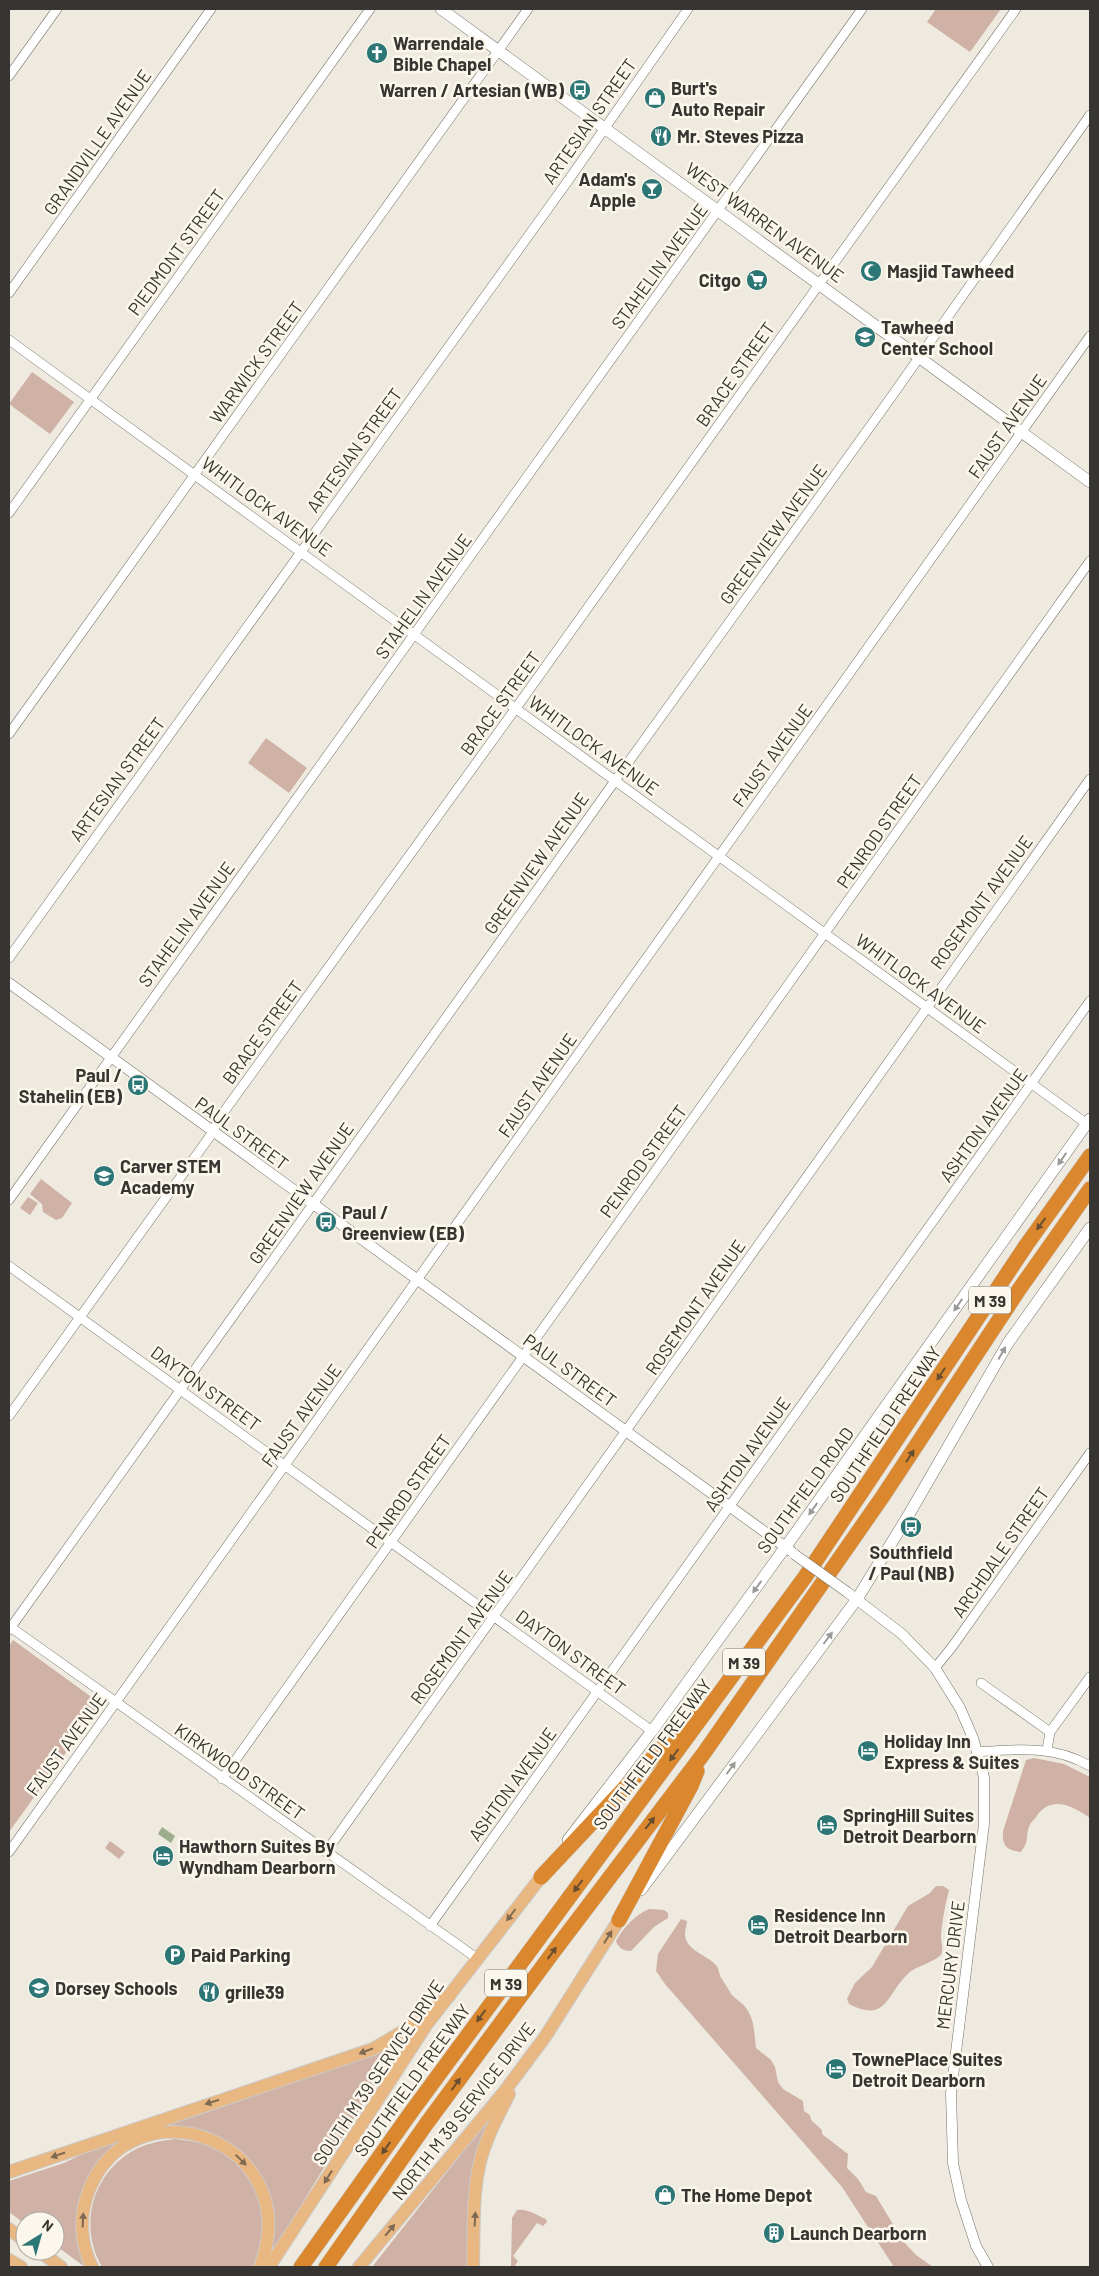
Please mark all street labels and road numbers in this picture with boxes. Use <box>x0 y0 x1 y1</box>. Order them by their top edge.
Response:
street label: ARTESIAN STREET <box>537 54 641 188</box>
street label: GRANDVILLE AVENUE <box>39 65 155 219</box>
street label: WEST WARREN AVENUE <box>682 157 848 287</box>
street label: PIEDMONT STREET <box>123 185 229 319</box>
street label: STAHELIN AVENUE <box>606 199 712 333</box>
street label: WARWICK STREET <box>204 297 308 427</box>
street label: BRACE STREET <box>691 318 779 430</box>
street label: FAUST AVENUE <box>963 370 1051 482</box>
street label: ARTESIAN STREET <box>302 384 406 516</box>
street label: WHITLOCK AVENUE <box>198 451 336 561</box>
street label: GREENVIEW AVENUE <box>715 460 831 608</box>
street label: STAHELIN AVENUE <box>370 529 476 663</box>
street label: BRACE STREET <box>455 647 545 759</box>
street label: WHITLOCK AVENUE <box>525 690 663 800</box>
street label: FAUST AVENUE <box>727 699 817 811</box>
street label: ARTESIAN STREET <box>65 713 169 845</box>
street label: PENROD STREET <box>832 770 926 892</box>
street label: GREENVIEW AVENUE <box>479 788 593 938</box>
street label: ROSEMONT AVENUE <box>925 831 1037 973</box>
street label: STAHELIN AVENUE <box>133 857 239 991</box>
street label: WHITLOCK AVENUE <box>852 928 990 1038</box>
street label: BRACE STREET <box>217 976 307 1088</box>
street label: FAUST AVENUE <box>493 1029 581 1141</box>
street label: ASHTON AVENUE <box>934 1064 1032 1186</box>
street label: PAUL STREET <box>191 1092 293 1174</box>
street label: PENROD STREET <box>595 1100 691 1222</box>
street label: GREENVIEW AVENUE <box>244 1118 358 1268</box>
street label: ROSEMONT AVENUE <box>640 1235 750 1379</box>
road number: M 39 <box>969 1286 1011 1314</box>
street label: PAUL STREET <box>519 1329 621 1411</box>
street label: DAYTON STREET <box>147 1341 265 1435</box>
street label: SOUTHFIELD FREEWAY <box>825 1342 945 1506</box>
street label: FAUST AVENUE <box>256 1359 346 1471</box>
street label: ASHTON AVENUE <box>699 1392 795 1516</box>
street label: SOUTHFIELD ROAD <box>752 1423 858 1557</box>
street label: PENROD STREET <box>361 1430 455 1552</box>
street label: ARCHDALE STREET <box>947 1482 1053 1622</box>
street label: ROSEMONT AVENUE <box>405 1566 517 1708</box>
street label: DAYTON STREET <box>512 1605 630 1699</box>
road number: M 39 <box>723 1648 765 1675</box>
street label: SOUTHFIELD FREEWAY <box>588 1674 716 1834</box>
street label: FAUST AVENUE <box>21 1688 111 1800</box>
street label: KIRKWOOD STREET <box>171 1718 309 1824</box>
street label: ASHTON AVENUE <box>463 1723 561 1845</box>
street label: MERCURY DRIVE <box>931 1899 969 2031</box>
road number: M 39 <box>485 1970 527 1996</box>
street label: SOUTH M 39 SERVICE DRIVE <box>308 1975 448 2169</box>
street label: SOUTHFIELD FREEWAY <box>349 1999 475 2161</box>
street label: NORTH M 39 SERVICE DRIVE <box>387 2018 539 2204</box>

